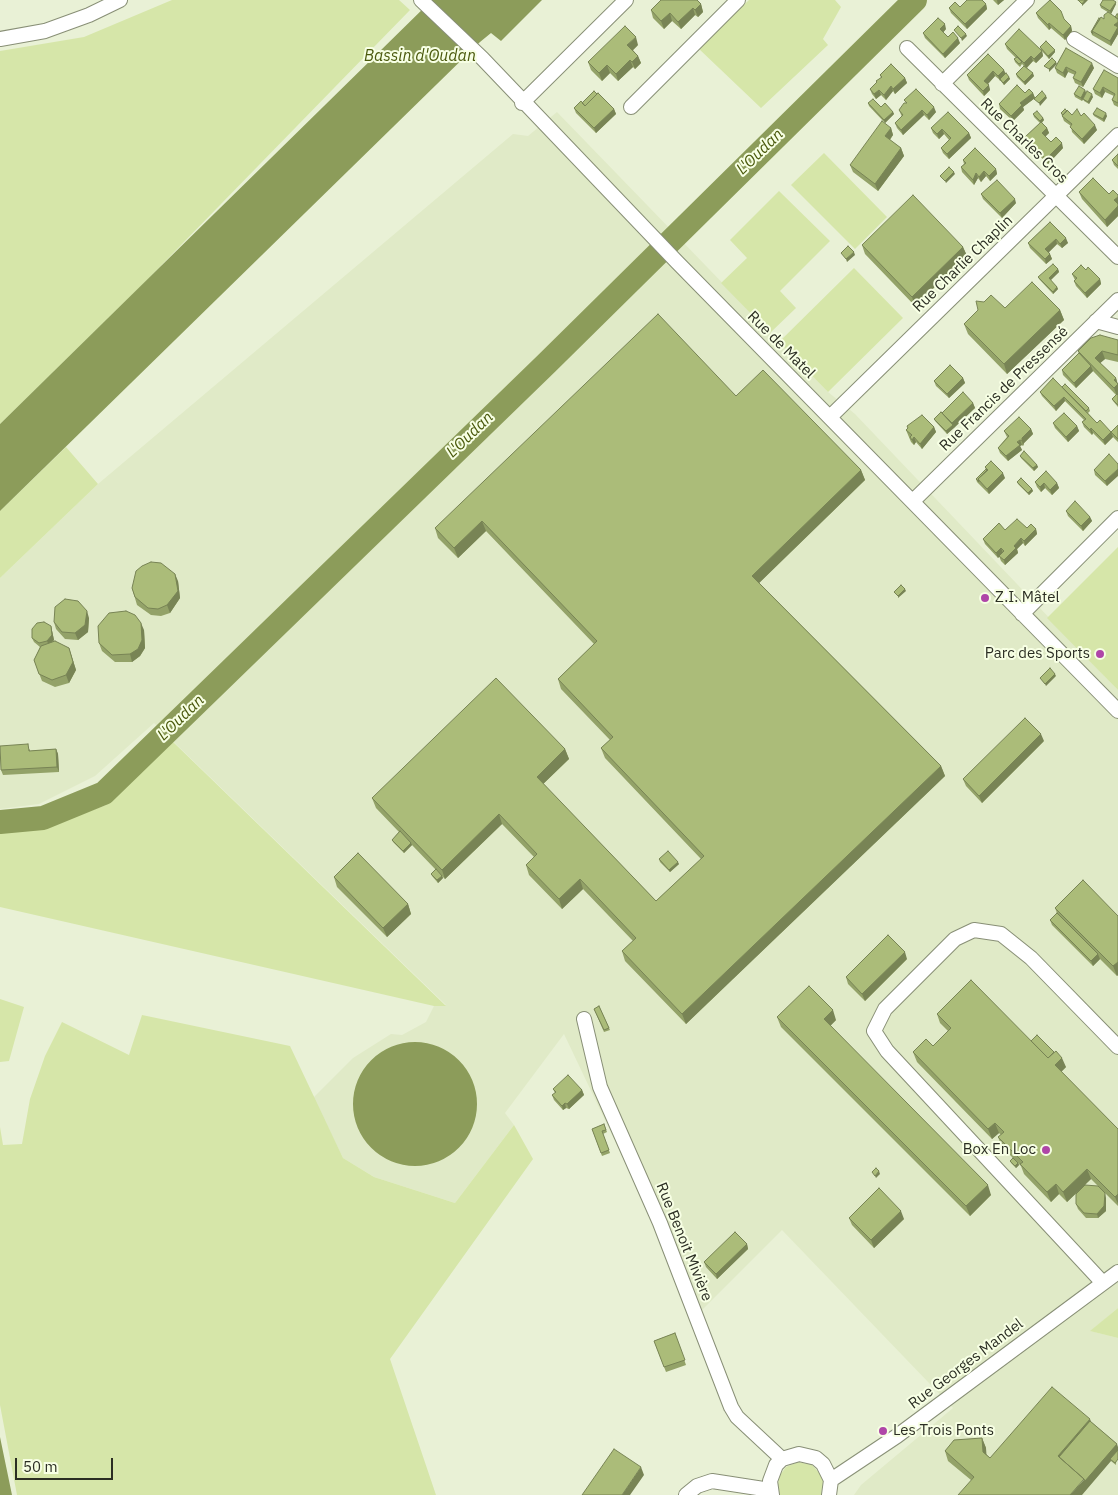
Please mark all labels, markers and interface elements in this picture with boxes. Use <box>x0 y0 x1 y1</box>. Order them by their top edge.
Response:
water label: Bassin d'Oudan <box>364 46 476 66</box>
street label: Rue Charles Cros <box>976 95 1072 187</box>
water label: L'Oudan <box>733 125 787 179</box>
street label: Rue Charlie Chaplin <box>909 212 1017 316</box>
street label: Rue de Matel <box>743 307 819 383</box>
street label: Rue Francis de Pressensé <box>936 323 1072 455</box>
water label: L'Oudan <box>443 408 497 462</box>
place label: Z.I. Mâtel <box>995 589 1060 607</box>
marker: Z.I. Mâtel <box>979 592 991 604</box>
place label: Parc des Sports <box>985 645 1090 663</box>
marker: Parc des Sports <box>1094 648 1106 660</box>
water label: L'Oudan <box>154 691 208 745</box>
place label: Box En Loc <box>963 1141 1036 1159</box>
marker: Box En Loc <box>1040 1144 1052 1156</box>
street label: Rue Benoit Mivière <box>652 1180 716 1304</box>
street label: Rue Georges Mandel <box>905 1315 1027 1413</box>
place label: Les Trois Ponts <box>893 1422 994 1440</box>
marker: Les Trois Ponts <box>877 1425 889 1437</box>
scale bar <box>18 1448 115 1480</box>
text: 50 m <box>23 1457 58 1476</box>

